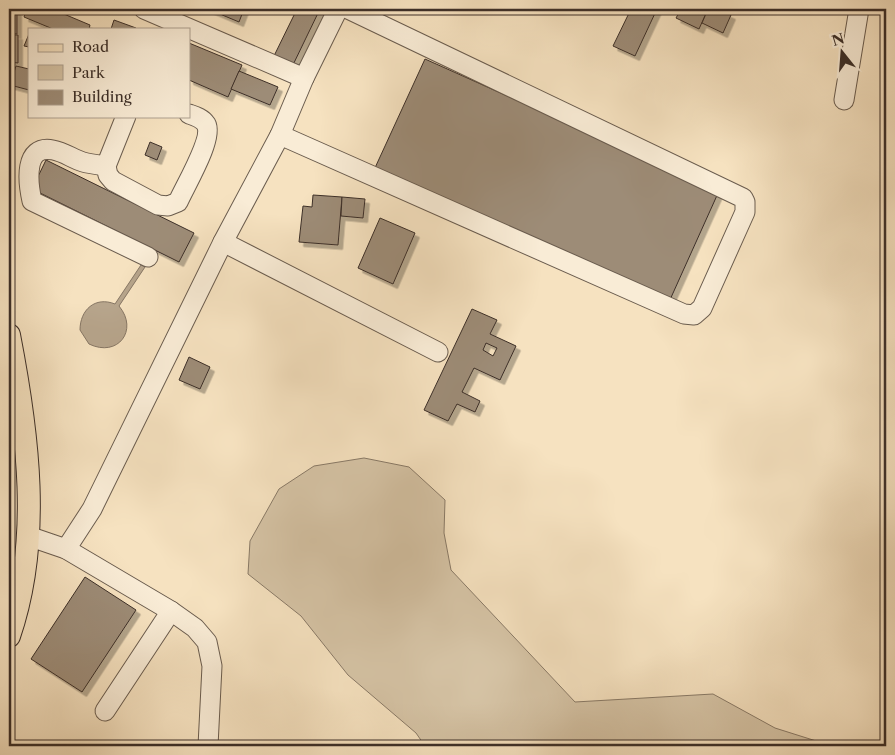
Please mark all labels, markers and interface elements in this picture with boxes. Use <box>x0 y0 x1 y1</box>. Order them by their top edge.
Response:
legend <box>28 28 190 118</box>
north arrow <box>818 28 868 78</box>
text: N <box>830 29 847 50</box>
text: Road <box>72 37 109 56</box>
text: Park <box>72 63 106 82</box>
text: Building <box>72 87 132 106</box>

